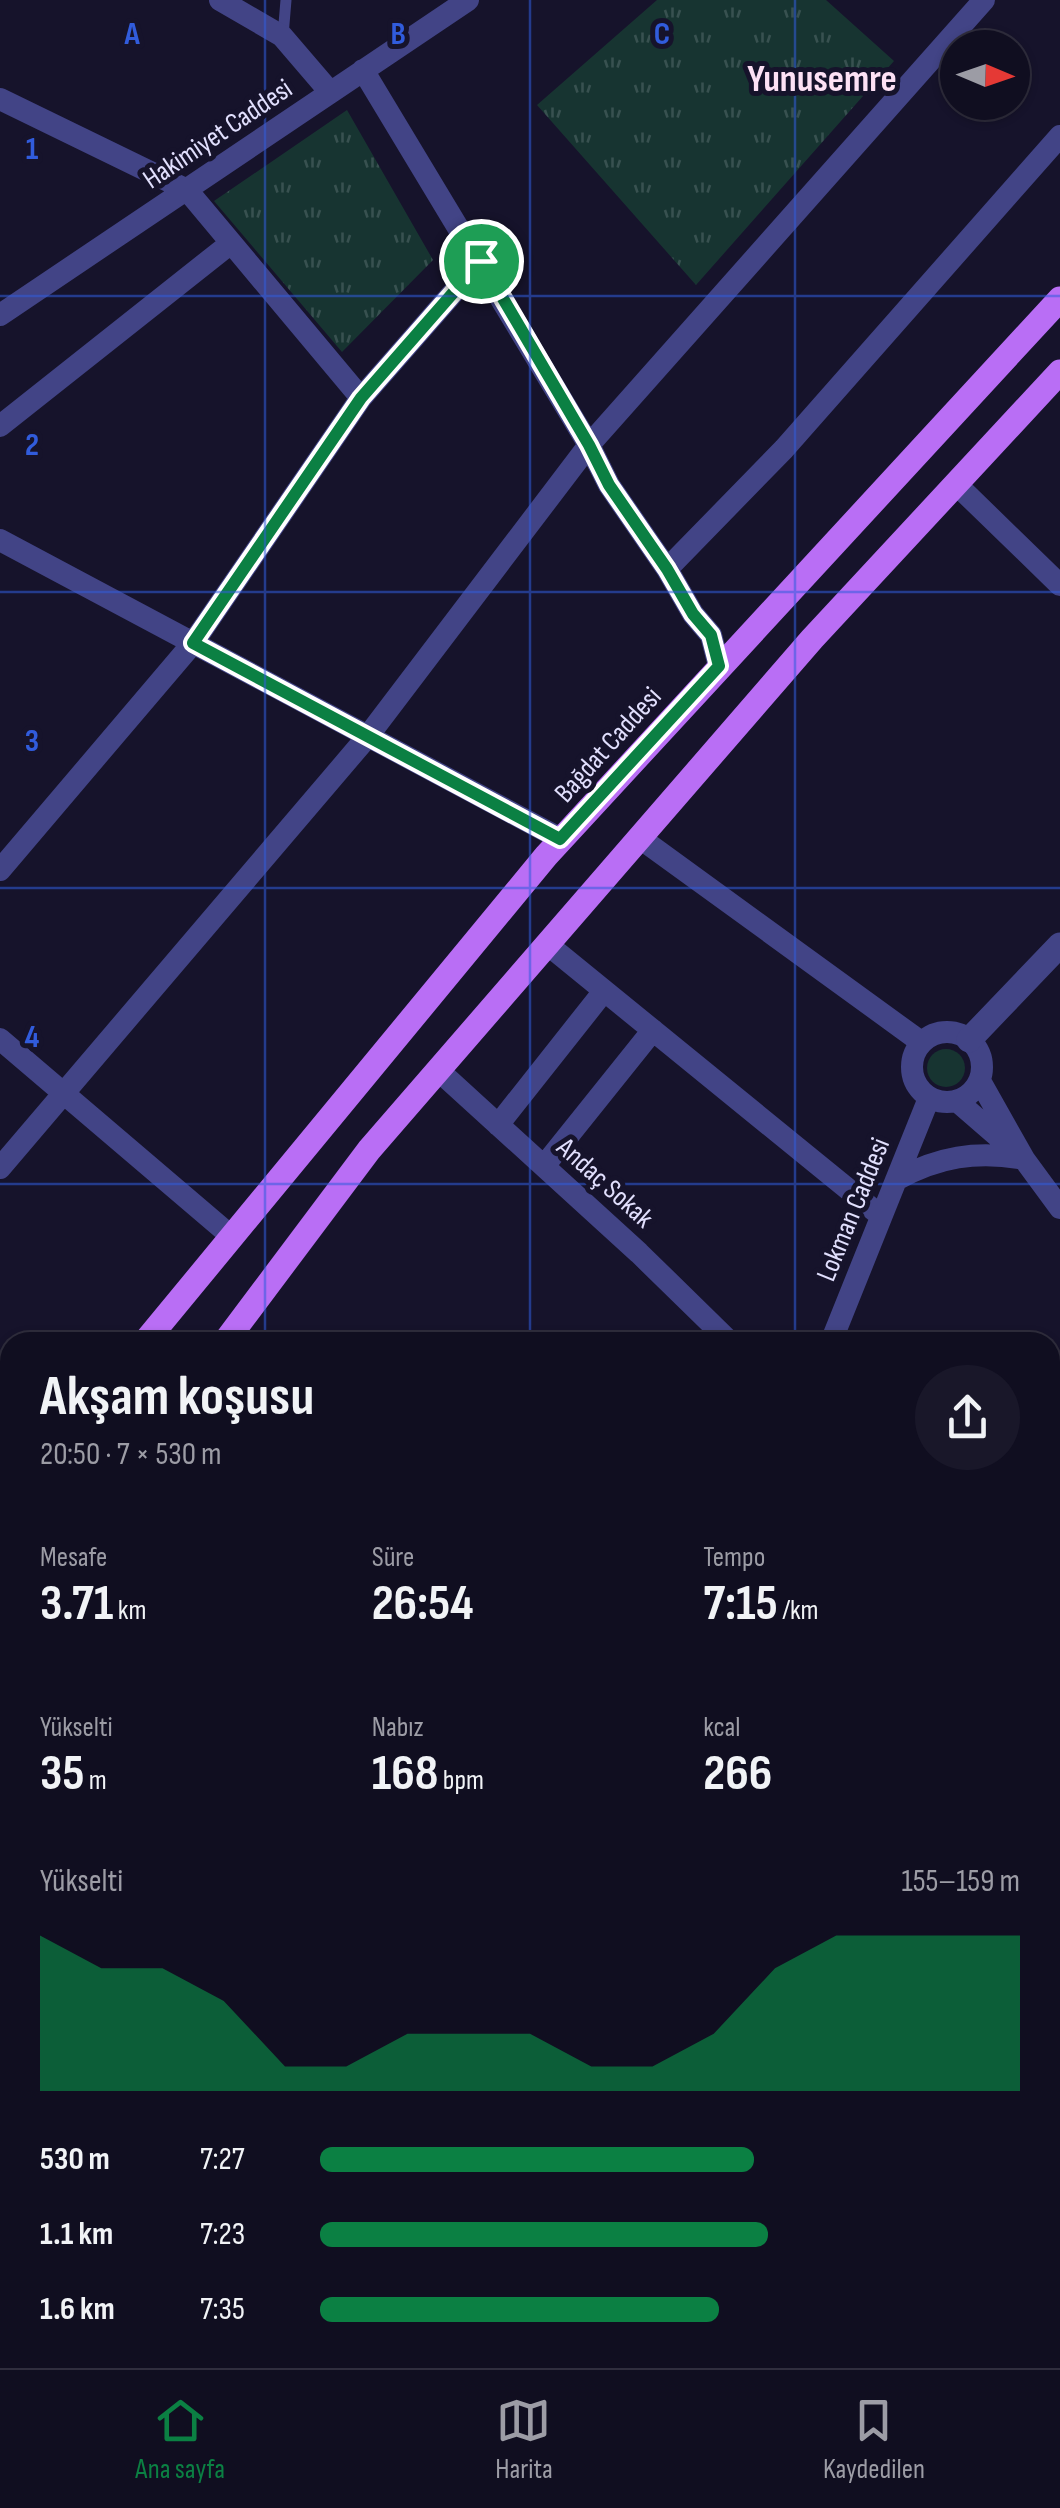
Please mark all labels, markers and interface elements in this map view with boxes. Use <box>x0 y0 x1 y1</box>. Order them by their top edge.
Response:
text: A <box>123 15 140 54</box>
text: B <box>390 15 406 54</box>
text: C <box>654 15 670 54</box>
north arrow <box>940 30 1030 120</box>
map controls <box>940 30 1030 120</box>
district label: Yunusemre <box>747 57 897 102</box>
street label: Hakimiyet Caddesi <box>137 72 299 196</box>
text: 1 <box>26 130 39 169</box>
pin <box>439 219 524 304</box>
icon: arrive <box>454 234 509 289</box>
text: 2 <box>25 426 39 465</box>
street label: Bağdat Caddesi <box>548 681 668 809</box>
text: 3 <box>25 722 39 761</box>
text: 4 <box>25 1018 40 1057</box>
street label: Andaç Sokak <box>549 1131 660 1235</box>
street label: Lokman Caddesi <box>810 1133 897 1286</box>
text: Akşam koşusu <box>40 1364 314 1431</box>
button: share <box>915 1365 1020 1470</box>
text: 20:50 · 7 × 530 m <box>40 1435 222 1474</box>
text: Mesafe <box>40 1541 107 1574</box>
text: Süre <box>372 1541 414 1574</box>
text: Tempo <box>703 1541 765 1574</box>
text: 3.71 <box>40 1574 113 1634</box>
text: 26:54 <box>372 1574 474 1634</box>
text: 7:15 <box>703 1574 778 1634</box>
text: km <box>113 1594 147 1627</box>
text: /km <box>778 1594 819 1627</box>
text: Yükselti <box>40 1711 113 1744</box>
text: Nabız <box>372 1711 424 1744</box>
text: kcal <box>703 1711 740 1744</box>
text: 35 <box>40 1744 84 1804</box>
text: 168 <box>372 1744 438 1804</box>
text: 266 <box>703 1744 772 1804</box>
text: m <box>84 1764 107 1797</box>
text: bpm <box>438 1764 484 1797</box>
text: Yükselti <box>40 1862 123 1901</box>
text: 155–159 m <box>901 1862 1020 1901</box>
text: 530 m <box>40 2140 110 2179</box>
text: 7:27 <box>200 2140 245 2179</box>
text: 1.1 km <box>40 2215 113 2254</box>
text: 7:23 <box>200 2215 245 2254</box>
text: 1.6 km <box>40 2290 115 2329</box>
text: 7:35 <box>200 2290 245 2329</box>
tab: Ana sayfa <box>135 2393 225 2486</box>
tab: Harita <box>495 2393 553 2486</box>
tab: Kaydedilen <box>823 2393 925 2486</box>

